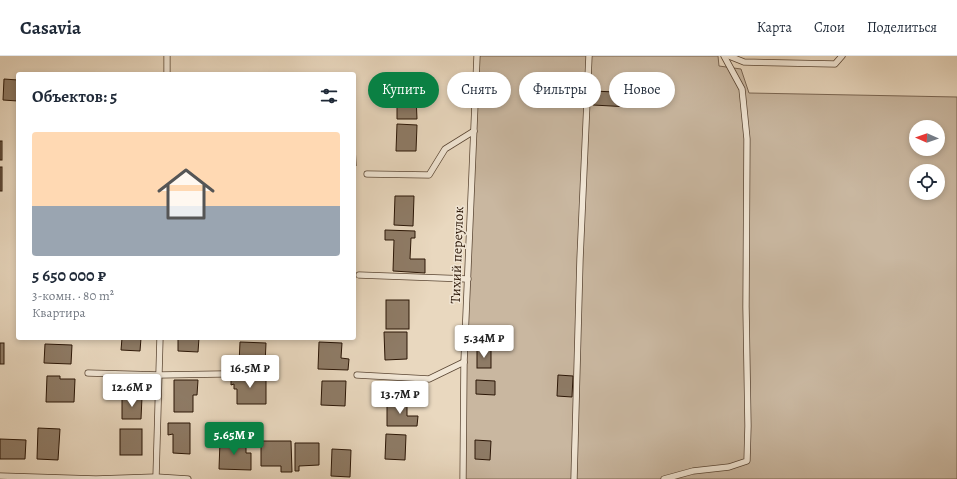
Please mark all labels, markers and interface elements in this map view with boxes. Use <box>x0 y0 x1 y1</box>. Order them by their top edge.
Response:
text: Casavia <box>20 15 81 41</box>
text: Карта <box>757 18 792 37</box>
text: Слои <box>814 18 845 37</box>
text: Поделиться <box>867 18 937 37</box>
chip: Купить <box>368 72 439 108</box>
chip: Снять <box>447 72 511 108</box>
chip: Фильтры <box>519 72 601 108</box>
chip: Новое <box>609 72 675 108</box>
text: Объектов: 5 <box>32 85 117 108</box>
icon: filters <box>318 85 340 107</box>
north arrow <box>909 120 945 156</box>
map controls <box>909 120 945 200</box>
icon: home <box>150 158 222 230</box>
button: locate <box>909 164 945 200</box>
street label: Тихий переулок <box>446 206 468 304</box>
text: 5 650 000 ₽ <box>32 264 106 287</box>
text: 3-комн. · 80 m² <box>32 287 114 304</box>
text: Квартира <box>32 304 86 321</box>
pin: 5.34M ₽ <box>447 325 521 359</box>
text: 5.34M ₽ <box>464 329 504 346</box>
pin: 16.5M ₽ <box>213 355 287 389</box>
text: 16.5M ₽ <box>230 359 270 376</box>
pin: 12.6M ₽ <box>95 374 169 408</box>
text: 12.6M ₽ <box>112 378 152 395</box>
pin: 13.7M ₽ <box>363 381 437 415</box>
text: 13.7M ₽ <box>380 385 420 402</box>
pin: 5.65M ₽ <box>197 422 271 456</box>
text: 5.65M ₽ <box>214 426 254 443</box>

